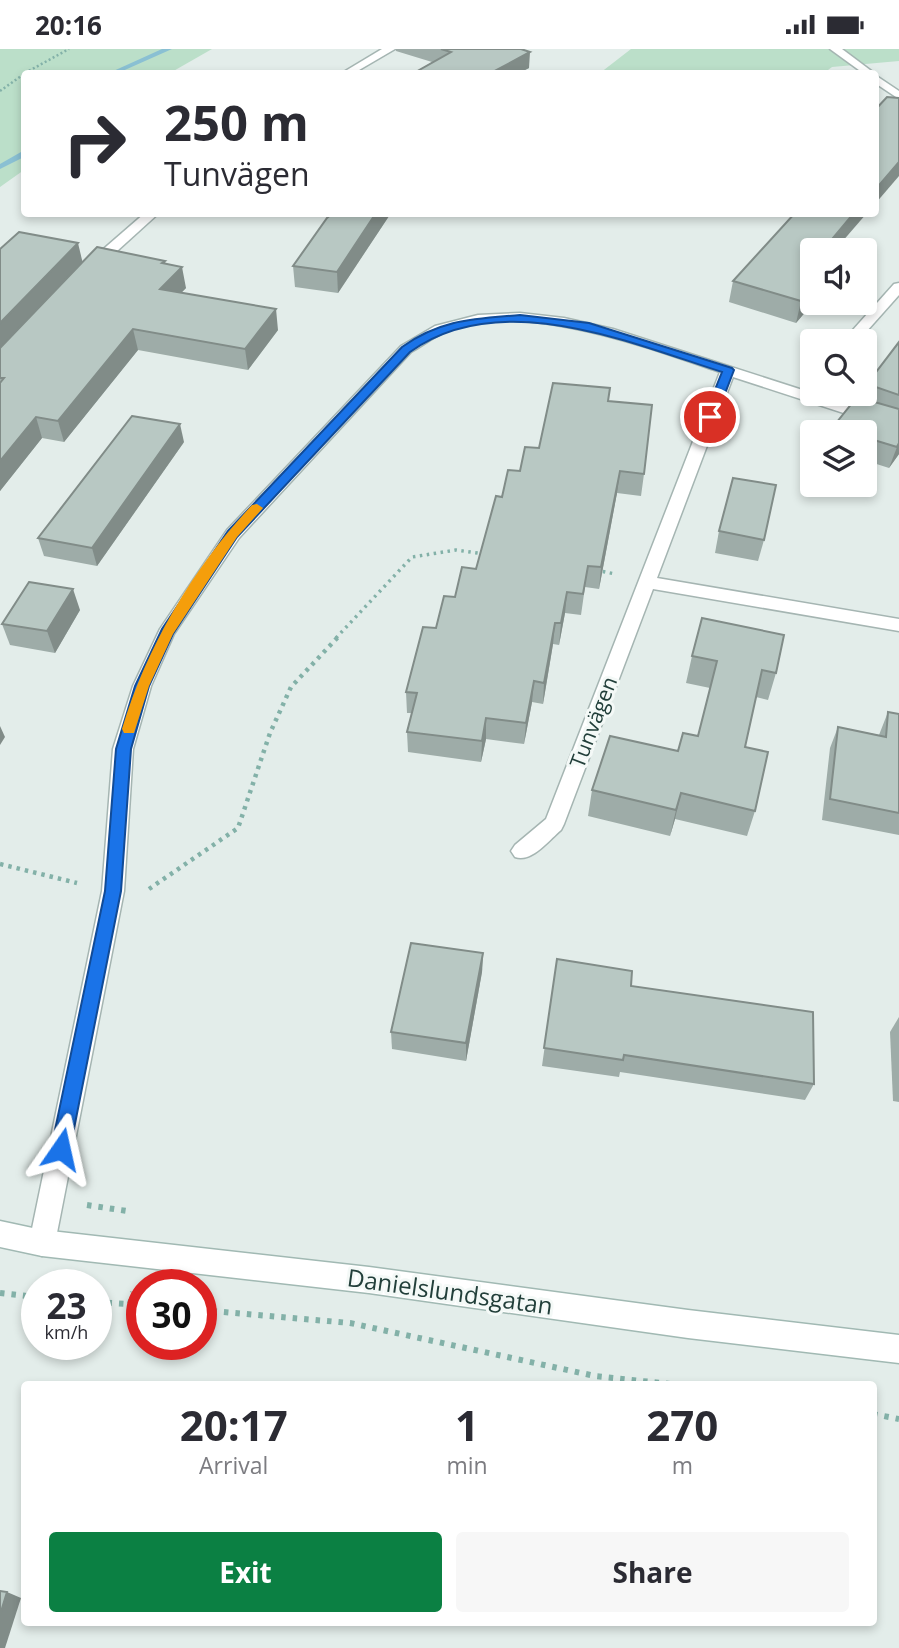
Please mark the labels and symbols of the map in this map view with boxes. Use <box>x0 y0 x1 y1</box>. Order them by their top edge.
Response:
pin <box>680 387 740 447</box>
street label: Tunvägen <box>563 672 623 772</box>
position arrow <box>24 1112 98 1186</box>
street label: Danielslundsgatan <box>345 1260 555 1322</box>
speed limit sign: 30 <box>126 1269 217 1360</box>

